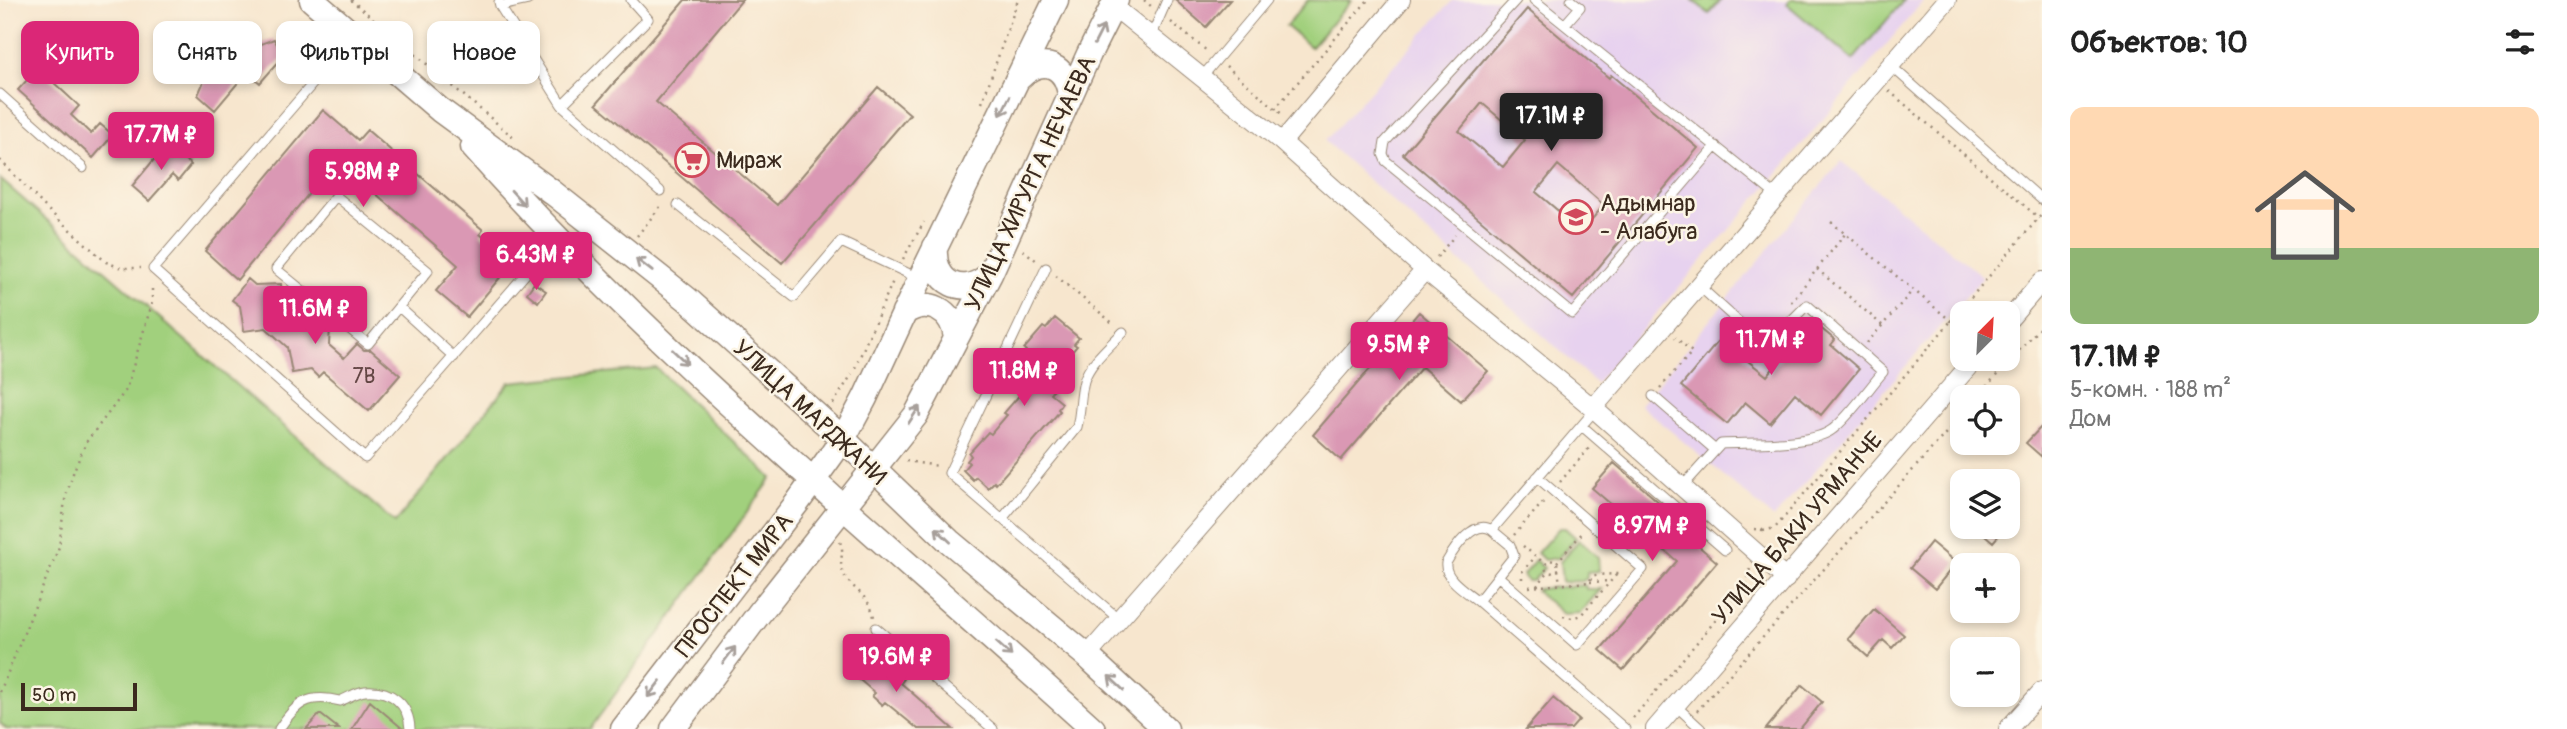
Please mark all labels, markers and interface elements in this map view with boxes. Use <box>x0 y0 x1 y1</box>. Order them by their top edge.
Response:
chip: Купить <box>21 21 139 84</box>
chip: Снять <box>153 21 262 84</box>
chip: Фильтры <box>276 21 413 84</box>
chip: Новое <box>427 21 540 84</box>
icon: filters <box>2501 23 2539 61</box>
text: Объектов: 10 <box>2070 24 2248 61</box>
one-way arrow <box>1093 25 1107 46</box>
street label: УЛИЦА ХИРУРГА НЕЧАЕВА <box>959 51 1102 315</box>
pin: 17.1M ₽ <box>1486 94 1616 153</box>
one-way arrow <box>998 95 1012 116</box>
text: 17.1M ₽ <box>1516 101 1586 130</box>
pin: 17.7M ₽ <box>96 113 226 172</box>
text: 17.7M ₽ <box>124 120 198 149</box>
supermarket icon: Мираж <box>673 141 711 179</box>
place label: Мираж <box>716 146 782 175</box>
pin: 5.98M ₽ <box>298 150 428 209</box>
icon: home <box>2242 152 2368 278</box>
text: 5.98M ₽ <box>325 157 401 186</box>
one-way arrow <box>510 189 526 207</box>
place label: Адымнар - Алабуга <box>1600 189 1697 246</box>
school or university icon: Адымнар - Алабуга <box>1557 198 1595 236</box>
pin: 6.43M ₽ <box>471 232 601 292</box>
text: 6.43M ₽ <box>496 240 576 269</box>
one-way arrow <box>636 257 654 272</box>
pin: 11.6M ₽ <box>250 286 380 346</box>
text: 11.6M ₽ <box>279 294 351 323</box>
north arrow <box>1950 301 2020 371</box>
map controls <box>1950 301 2020 707</box>
pin: 11.7M ₽ <box>1706 318 1836 377</box>
pin: 9.5M ₽ <box>1342 322 1456 382</box>
text: 11.7M ₽ <box>1736 325 1806 354</box>
text: 9.5M ₽ <box>1367 330 1431 359</box>
street label: УЛИЦА МАРДЖАНИ <box>727 334 893 491</box>
text: 17.1M ₽ <box>2070 338 2162 375</box>
pin: 11.8M ₽ <box>959 348 1089 408</box>
one-way arrow <box>672 349 689 366</box>
text: 11.8M ₽ <box>989 356 1059 385</box>
house number: 7В <box>353 363 376 390</box>
text: 5-комн. · 188 m² <box>2070 375 2231 404</box>
button: locate <box>1950 385 2020 455</box>
text: Дом <box>2070 404 2111 433</box>
one-way arrow <box>908 406 922 426</box>
street label: УЛИЦА БАКИ УРМАНЧЕ <box>1706 426 1889 631</box>
button: layers <box>1950 469 2020 539</box>
pin: 8.97M ₽ <box>1587 504 1717 563</box>
street label: ПРОСПЕКТ МИРА <box>669 508 800 663</box>
text: 8.97M ₽ <box>1614 511 1690 540</box>
one-way arrow <box>935 527 952 544</box>
button: + <box>1950 553 2020 623</box>
pin: 19.6M ₽ <box>831 634 961 694</box>
button: − <box>1950 637 2020 707</box>
one-way arrow <box>995 641 1013 657</box>
text: 19.6M ₽ <box>859 642 933 671</box>
one-way arrow <box>721 646 736 664</box>
one-way arrow <box>1107 675 1125 691</box>
scale bar <box>21 680 136 712</box>
one-way arrow <box>646 680 661 698</box>
text: 50 m <box>32 683 76 707</box>

